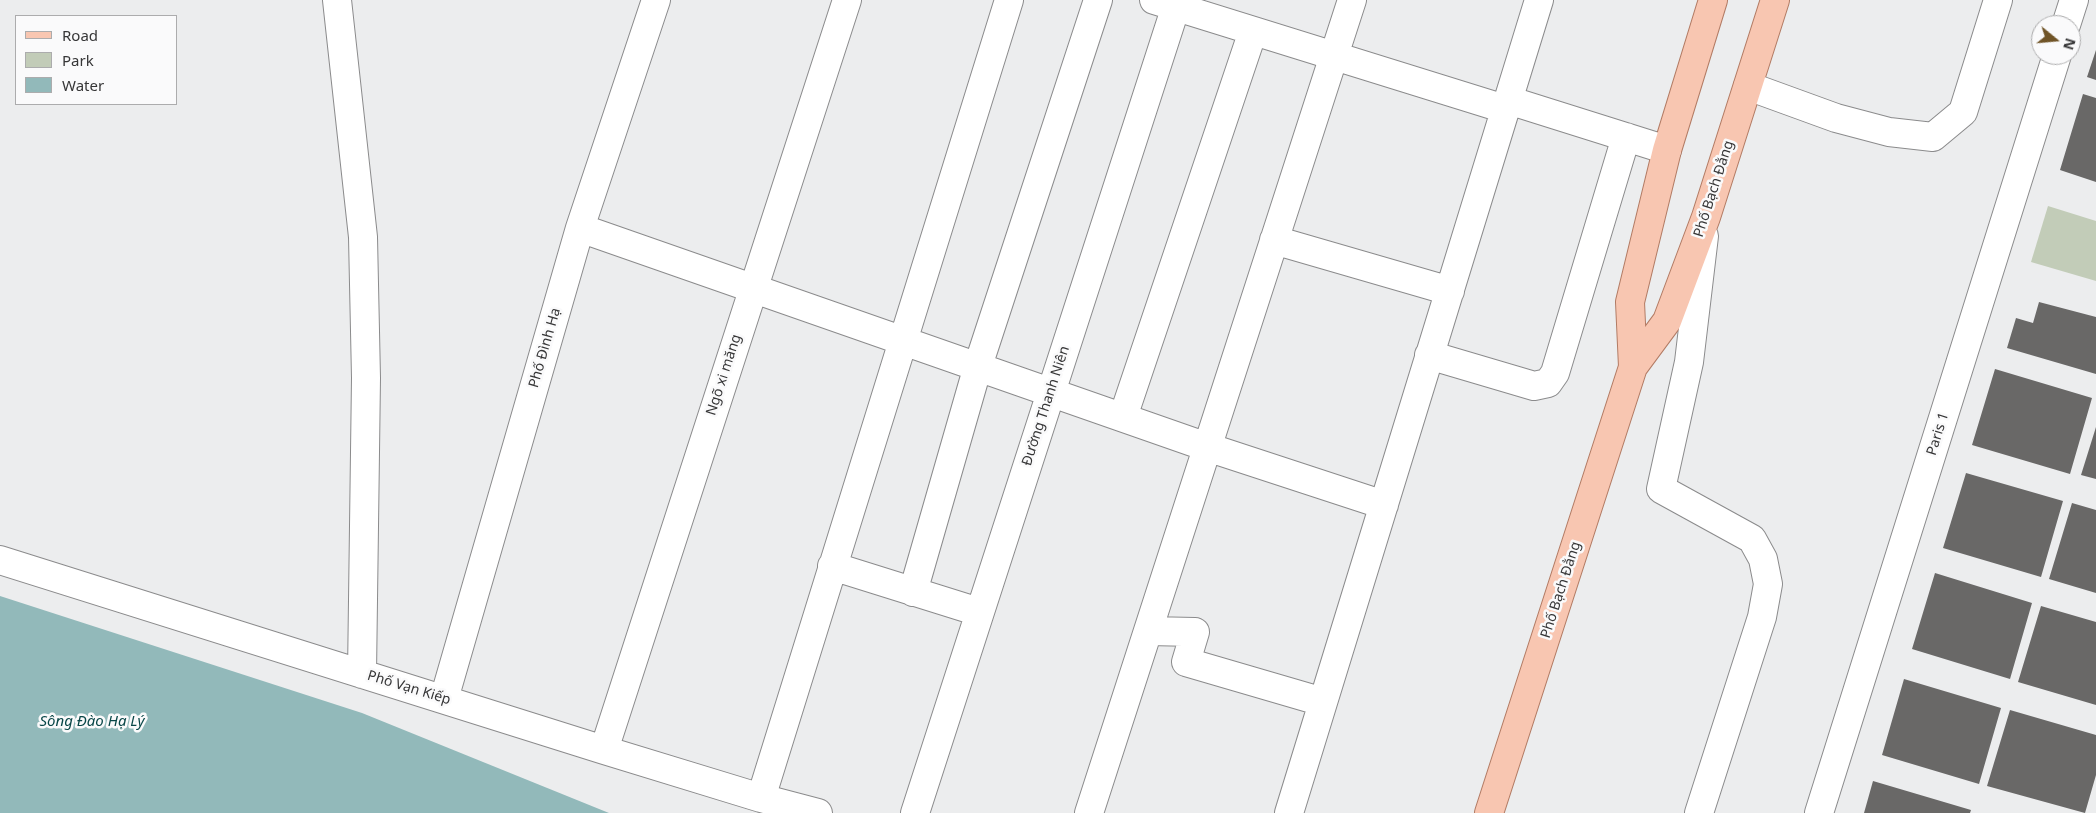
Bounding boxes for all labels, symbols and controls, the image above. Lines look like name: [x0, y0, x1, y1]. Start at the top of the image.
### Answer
legend: [15, 15, 178, 105]
north arrow: [2031, 15, 2081, 65]
text: Road: [62, 25, 98, 45]
text: N: [2059, 36, 2081, 52]
text: Park: [62, 50, 94, 70]
text: Water: [62, 75, 104, 95]
street label: Phố Bạch Đằng: [1690, 139, 1738, 239]
street label: Phố Đình Hạ: [526, 306, 564, 390]
street label: Ngõ xi măng: [703, 332, 745, 418]
street label: Đường Thanh Niên: [1019, 344, 1073, 468]
street label: Paris 1: [1924, 410, 1952, 458]
street label: Phố Bạch Đằng: [1537, 540, 1585, 640]
street label: Phố Vạn Kiếp: [365, 667, 453, 709]
water label: Sông Đào Hạ Lý: [40, 713, 144, 731]

